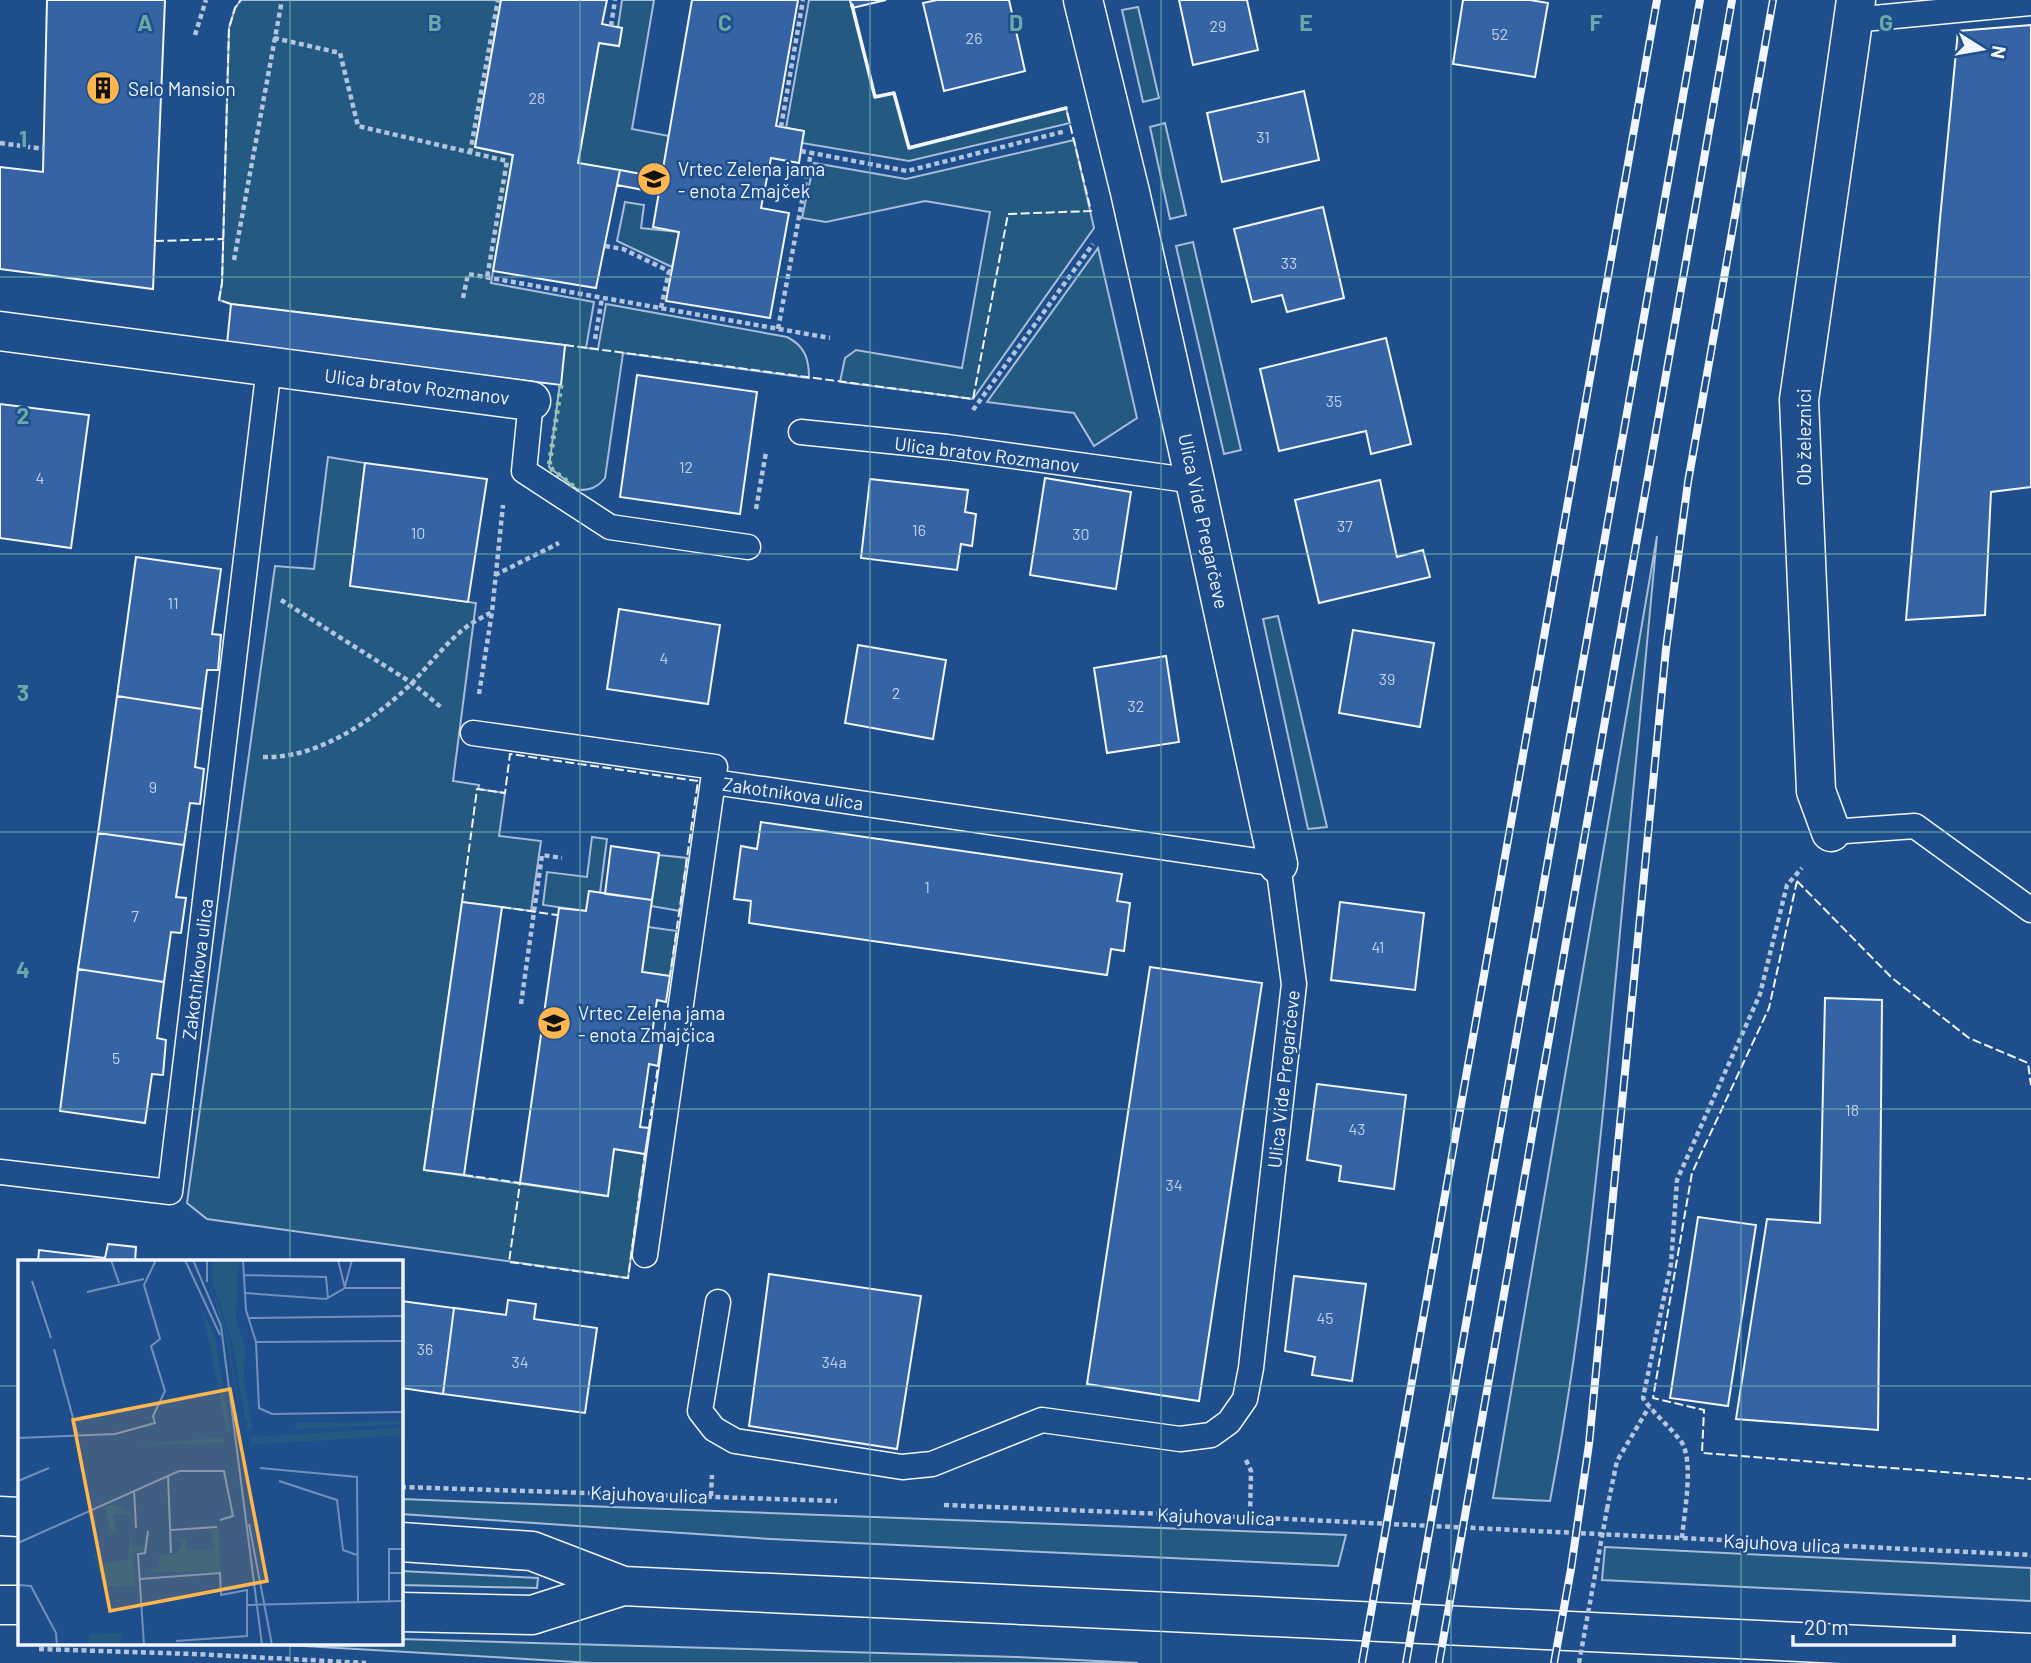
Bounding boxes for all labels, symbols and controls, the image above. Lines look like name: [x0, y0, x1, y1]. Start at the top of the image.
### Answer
text: A: [137, 8, 153, 36]
text: B: [428, 8, 442, 36]
text: C: [718, 8, 732, 36]
text: D: [1009, 8, 1023, 36]
text: E: [1299, 8, 1313, 36]
text: F: [1590, 8, 1603, 36]
text: G: [1879, 8, 1893, 36]
north arrow: [1947, 14, 2017, 84]
house number: 29: [1210, 16, 1226, 35]
house number: 52: [1492, 24, 1508, 43]
house number: 26: [966, 28, 982, 47]
text: N: [1987, 44, 2012, 61]
building icon: Selo Mansion: [84, 69, 122, 107]
place label: Selo Mansion: [128, 77, 236, 100]
house number: 28: [529, 88, 545, 107]
text: 1: [19, 124, 27, 152]
house number: 31: [1256, 127, 1270, 146]
place label: Vrtec Zelena jama - enota Zmajček: [678, 157, 825, 202]
school or university icon: Vrtec Zelena jama - enota Zmajček: [635, 160, 673, 198]
house number: 33: [1281, 253, 1297, 272]
street label: Ulica bratov Rozmanov: [323, 363, 511, 409]
street label: Ob železnici: [1792, 388, 1815, 486]
house number: 35: [1326, 391, 1342, 410]
text: 2: [17, 401, 29, 429]
street label: Ulica bratov Rozmanov: [893, 431, 1081, 477]
street label: Ulica Vide Pregarčeve: [1174, 431, 1234, 611]
house number: 12: [679, 457, 693, 476]
house number: 4: [36, 468, 44, 487]
house number: 37: [1337, 516, 1353, 535]
house number: 16: [912, 520, 926, 539]
house number: 10: [411, 523, 425, 542]
house number: 30: [1072, 524, 1090, 543]
house number: 11: [167, 593, 179, 612]
house number: 4: [660, 648, 668, 667]
house number: 39: [1379, 669, 1395, 688]
text: 3: [17, 678, 29, 706]
house number: 2: [892, 683, 900, 702]
house number: 32: [1128, 696, 1144, 715]
street label: Zakotnikova ulica: [721, 772, 865, 814]
house number: 9: [149, 777, 157, 796]
house number: 1: [924, 877, 930, 896]
street label: Zakotnikova ulica: [177, 897, 217, 1041]
house number: 7: [131, 906, 139, 925]
house number: 41: [1372, 937, 1384, 956]
text: 4: [16, 955, 30, 983]
street label: Ulica Vide Pregarčeve: [1262, 989, 1304, 1169]
place label: Vrtec Zelena jama - enota Zmajčica: [578, 1001, 725, 1046]
school or university icon: Vrtec Zelena jama - enota Zmajčica: [535, 1004, 573, 1042]
house number: 5: [112, 1048, 120, 1067]
house number: 18: [1845, 1100, 1859, 1119]
house number: 43: [1348, 1119, 1366, 1138]
house number: 34: [1165, 1175, 1183, 1194]
inset map: [18, 1260, 402, 1646]
house number: 45: [1316, 1308, 1334, 1327]
house number: 36: [417, 1339, 433, 1358]
house number: 34: [511, 1352, 529, 1371]
house number: 34a: [821, 1352, 847, 1371]
street label: Kajuhova ulica: [590, 1480, 708, 1508]
street label: Kajuhova ulica: [1157, 1502, 1275, 1530]
street label: Kajuhova ulica: [1723, 1528, 1841, 1558]
scale bar: [1793, 1604, 1954, 1648]
text: 20 m: [1804, 1614, 1849, 1639]

